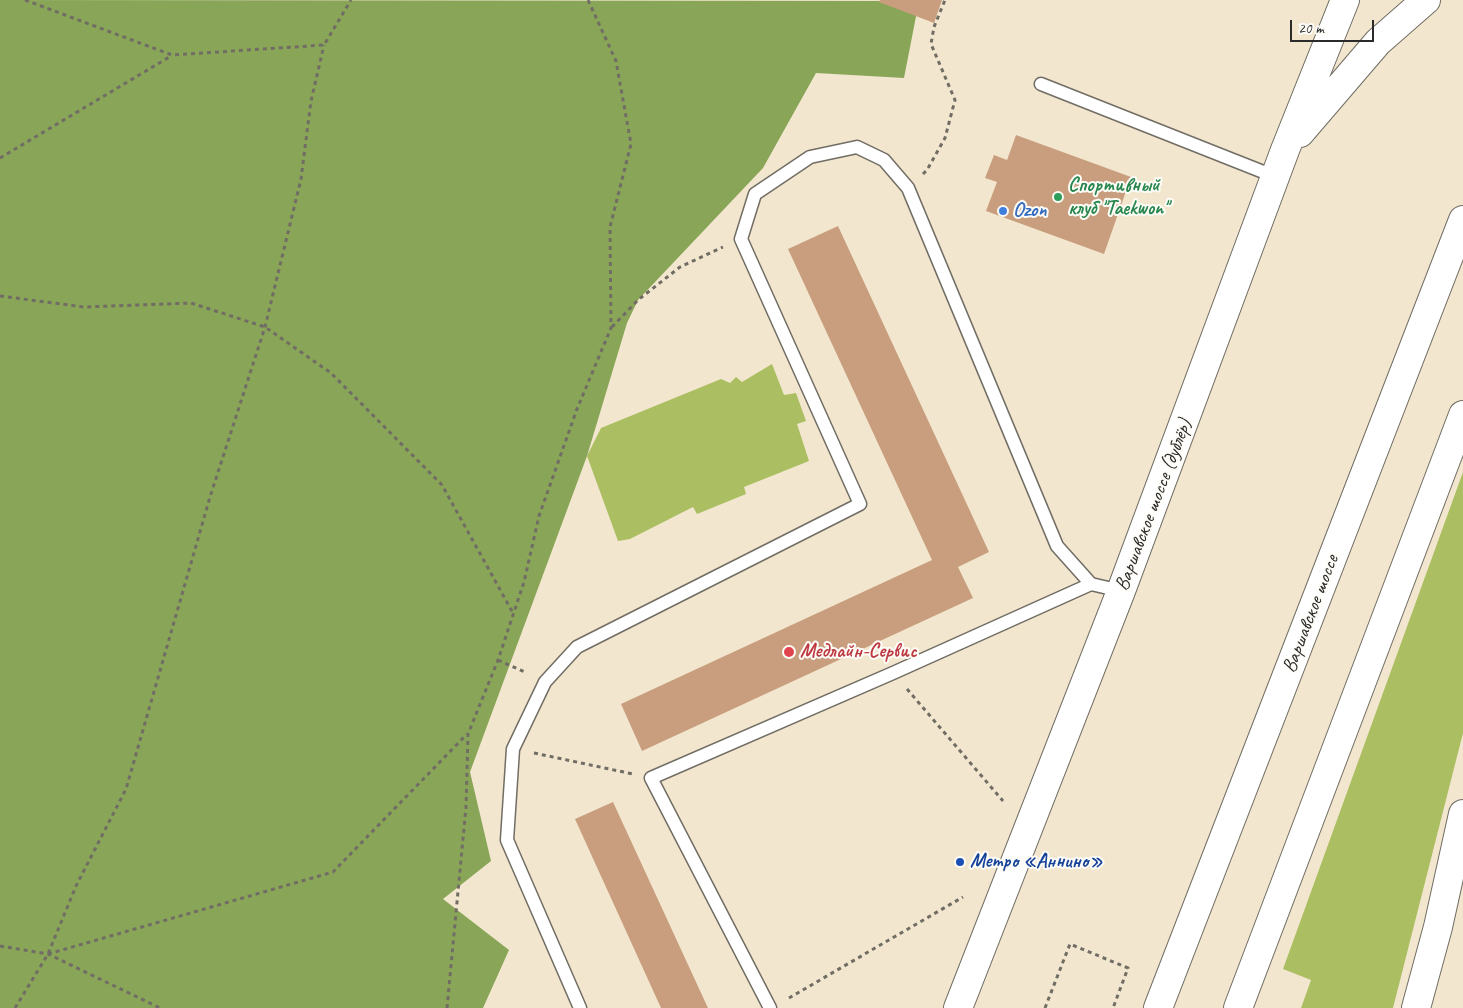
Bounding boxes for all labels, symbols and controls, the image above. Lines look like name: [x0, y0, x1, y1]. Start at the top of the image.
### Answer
scale bar: [1293, 10, 1377, 42]
text: 20 m: [1298, 19, 1324, 38]
place label: Спортивный клуб "Taekwon": [1068, 174, 1168, 221]
marker: Спортивный клуб "Taekwon": [1052, 191, 1064, 203]
place label: Ozon: [1013, 199, 1046, 223]
marker: Ozon: [997, 205, 1009, 217]
street label: Варшавское шоссе (дублёр): [1110, 416, 1198, 594]
street label: Варшавское шоссе: [1278, 552, 1344, 676]
place label: Медлайн-Сервис: [800, 640, 917, 664]
marker: Медлайн-Сервис: [782, 645, 796, 659]
place label: Метро «Аннино»: [970, 850, 1103, 874]
marker: Метро «Аннино»: [954, 856, 966, 868]

